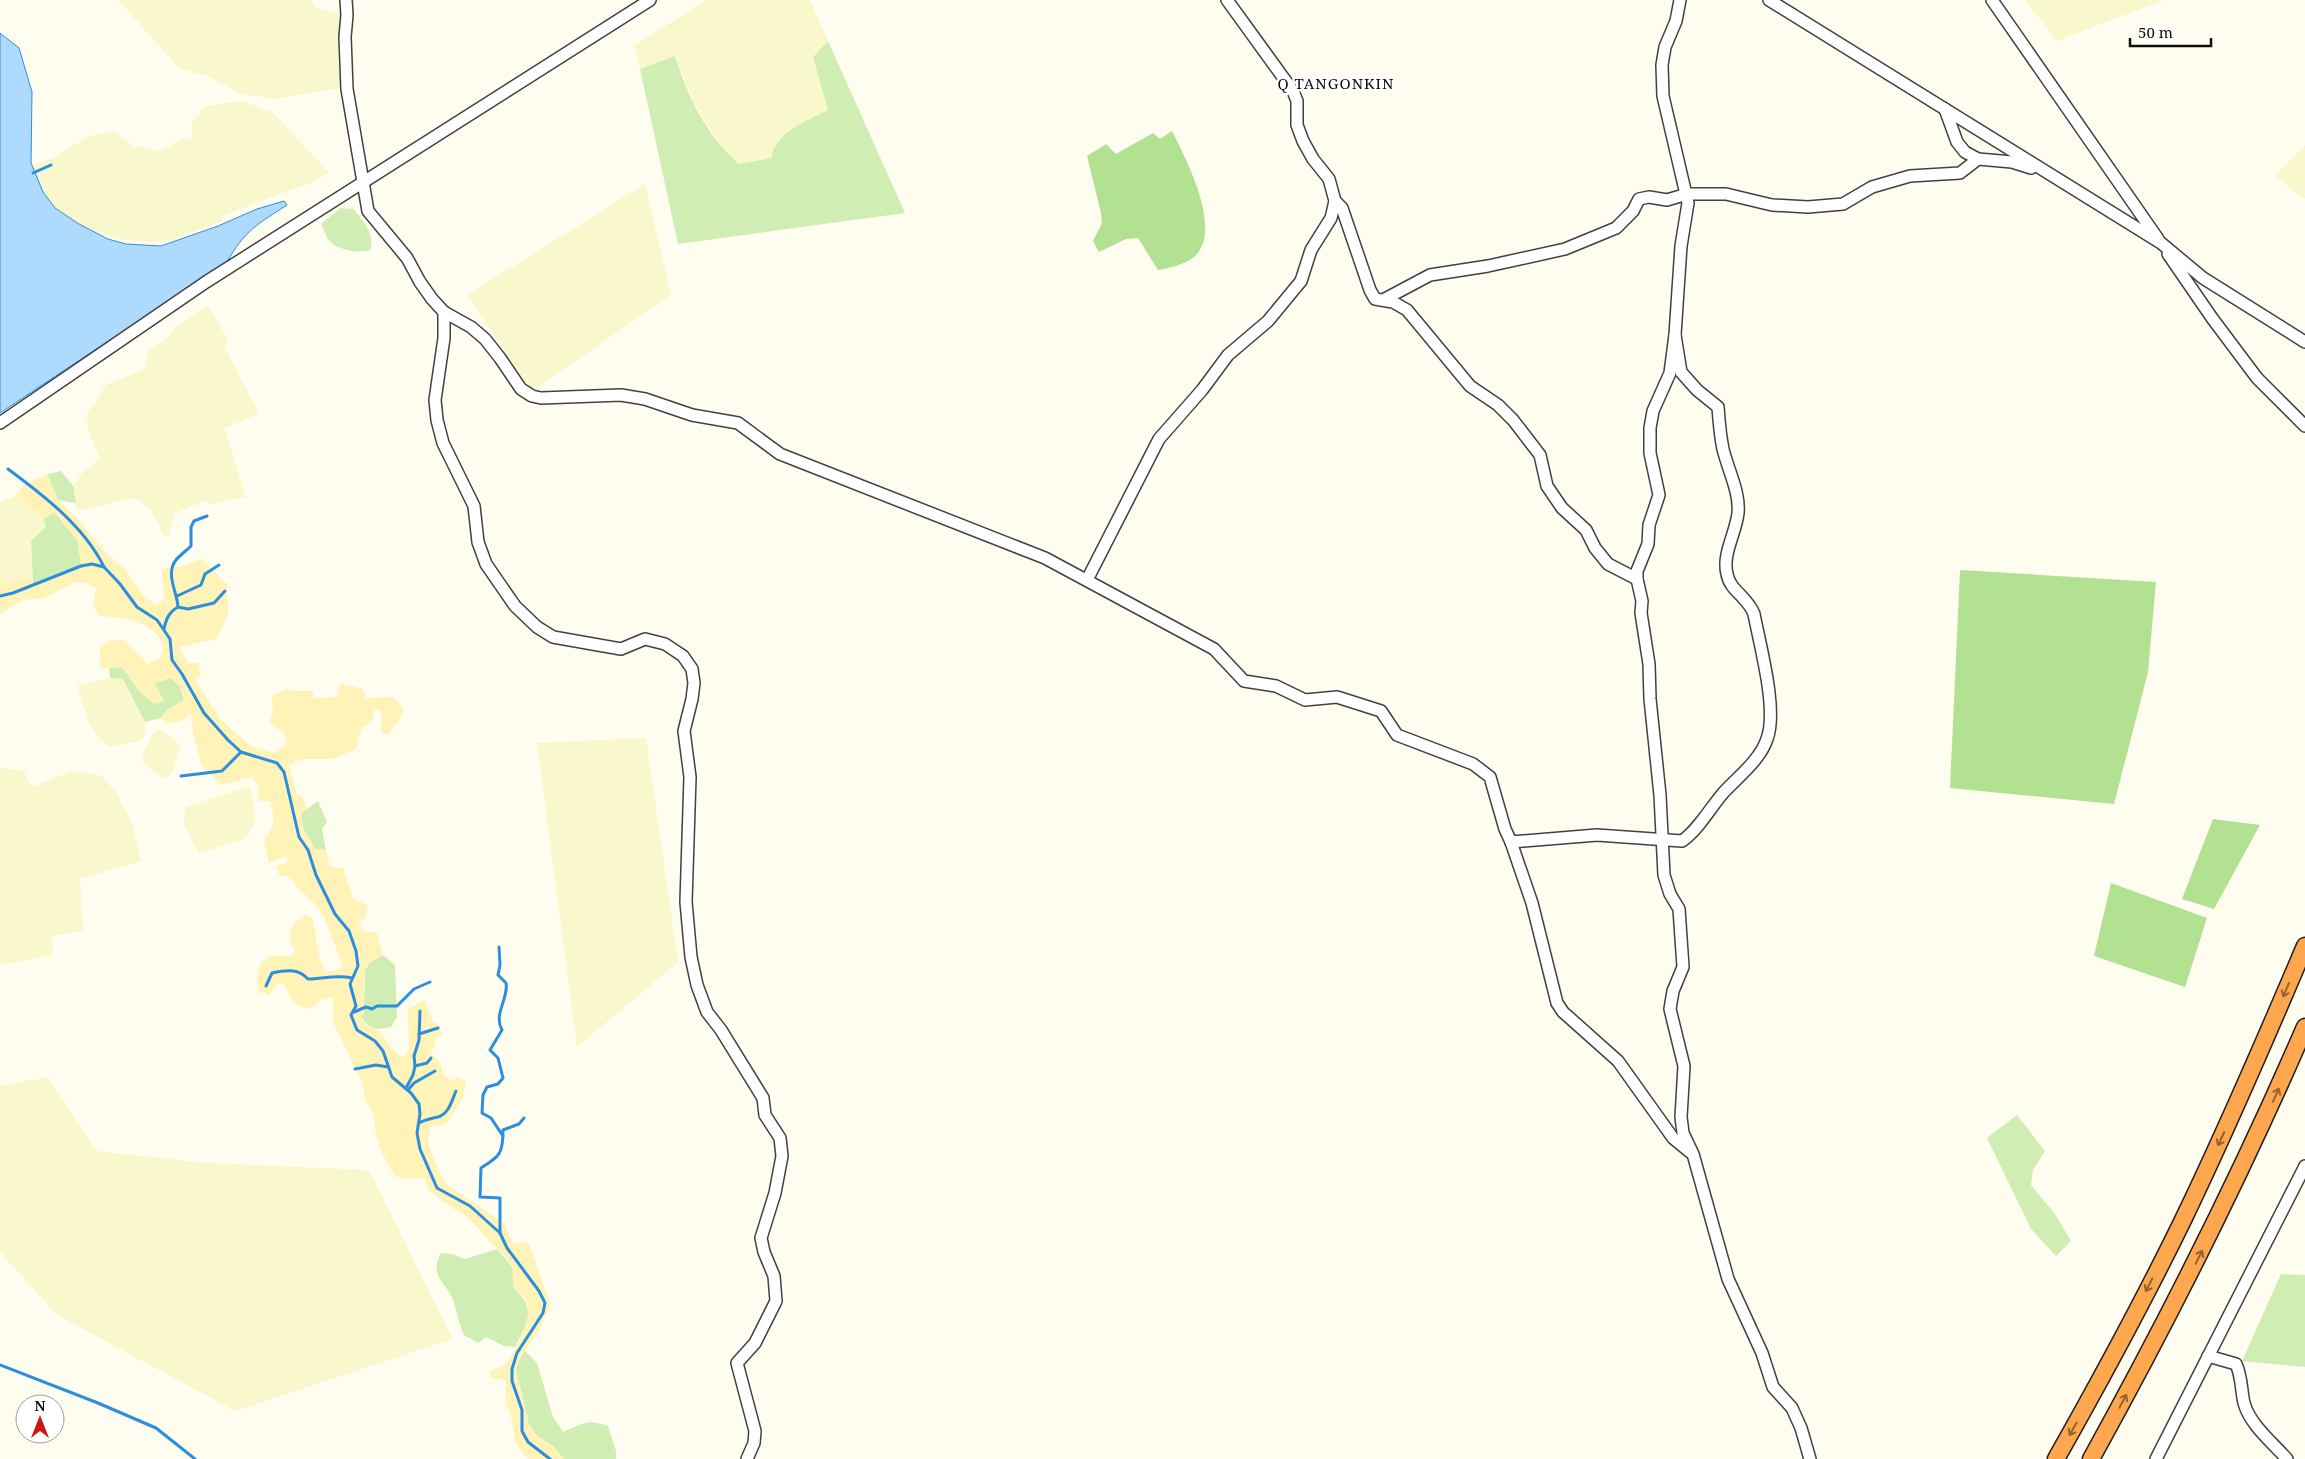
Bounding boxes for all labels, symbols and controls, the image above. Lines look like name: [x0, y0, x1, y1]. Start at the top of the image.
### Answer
scale bar: [2130, 15, 2211, 47]
text: 50 m: [2138, 22, 2173, 42]
district label: Q TANGONKIN: [1277, 73, 1395, 93]
one-way arrow: [2281, 982, 2290, 998]
one-way arrow: [2271, 1088, 2281, 1103]
one-way arrow: [2215, 1131, 2225, 1146]
one-way arrow: [2194, 1250, 2204, 1265]
one-way arrow: [2144, 1278, 2154, 1293]
north arrow: [15, 1394, 65, 1444]
one-way arrow: [2119, 1394, 2128, 1409]
text: N: [34, 1396, 46, 1415]
one-way arrow: [2068, 1421, 2078, 1436]

